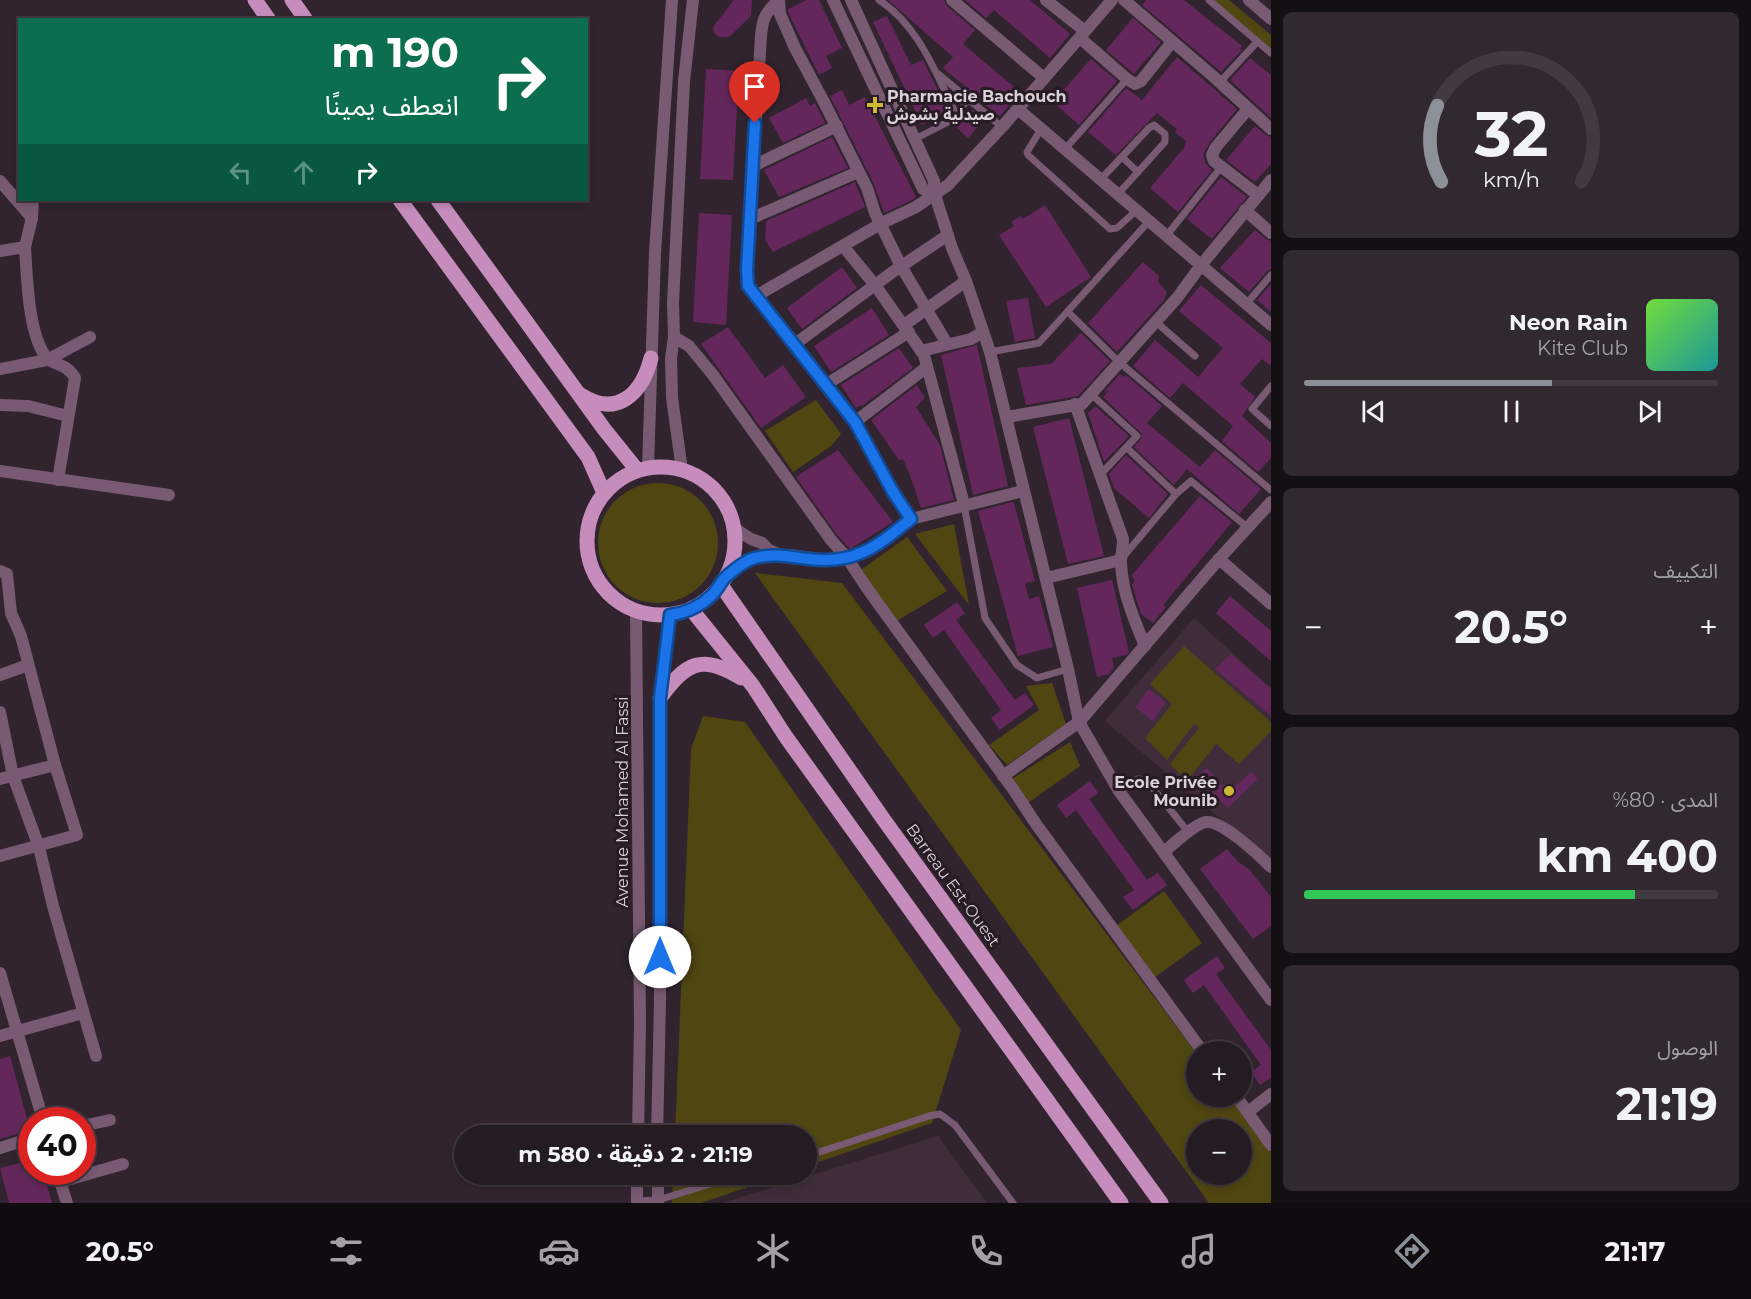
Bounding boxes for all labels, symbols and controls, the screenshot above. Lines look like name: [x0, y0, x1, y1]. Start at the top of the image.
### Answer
text: 190 m: [331, 26, 459, 78]
icon: right: [480, 42, 558, 120]
pin: [729, 61, 780, 123]
icon: arrive: [738, 70, 771, 103]
place label: Pharmacie Bachouch صيدلية بشوش: [887, 87, 1067, 124]
text: انعطف يمينًا: [324, 89, 459, 122]
text: 32: [1473, 96, 1548, 172]
marker: Pharmacie Bachouch صيدلية بشوش: [868, 98, 882, 112]
icon: left: [224, 156, 257, 189]
icon: ahead: [287, 156, 320, 189]
icon: right: [350, 156, 383, 189]
text: km/h: [1482, 166, 1540, 192]
text: Neon Rain: [1509, 309, 1628, 336]
text: Kite Club: [1537, 336, 1628, 360]
icon: previous: [1357, 395, 1390, 428]
icon: pause: [1495, 395, 1528, 428]
icon: next: [1633, 395, 1666, 428]
text: التكييف: [1654, 559, 1718, 583]
text: 20.5°: [1454, 599, 1568, 654]
text: −: [1304, 607, 1323, 647]
text: +: [1699, 607, 1718, 647]
street label: Avenue Mohamed Al Fassi: [613, 697, 632, 907]
place label: Ecole Privée Mounib: [1114, 773, 1217, 810]
marker: Ecole Privée Mounib: [1222, 784, 1236, 798]
text: المدى · 80%: [1613, 788, 1718, 812]
street label: Barreau Est-Ouest: [902, 820, 1004, 950]
text: 400 km: [1537, 828, 1718, 883]
position arrow: [628, 925, 692, 989]
text: الوصول: [1657, 1036, 1718, 1060]
map controls: [1186, 1041, 1252, 1185]
button: +: [1186, 1041, 1252, 1107]
text: 21:19: [1616, 1076, 1718, 1131]
speed limit sign: 40: [18, 1107, 96, 1185]
button: −: [1186, 1119, 1252, 1185]
text: 21:19 · 2 دقيقة · 580 m: [518, 1141, 753, 1168]
icon: filters: [325, 1230, 367, 1272]
icon: car: [538, 1230, 580, 1272]
icon: climate: [752, 1230, 794, 1272]
icon: phone: [965, 1230, 1007, 1272]
icon: music: [1178, 1230, 1220, 1272]
icon: directions: [1391, 1230, 1433, 1272]
text: 20.5°: [86, 1235, 154, 1268]
text: 21:17: [1604, 1235, 1665, 1268]

